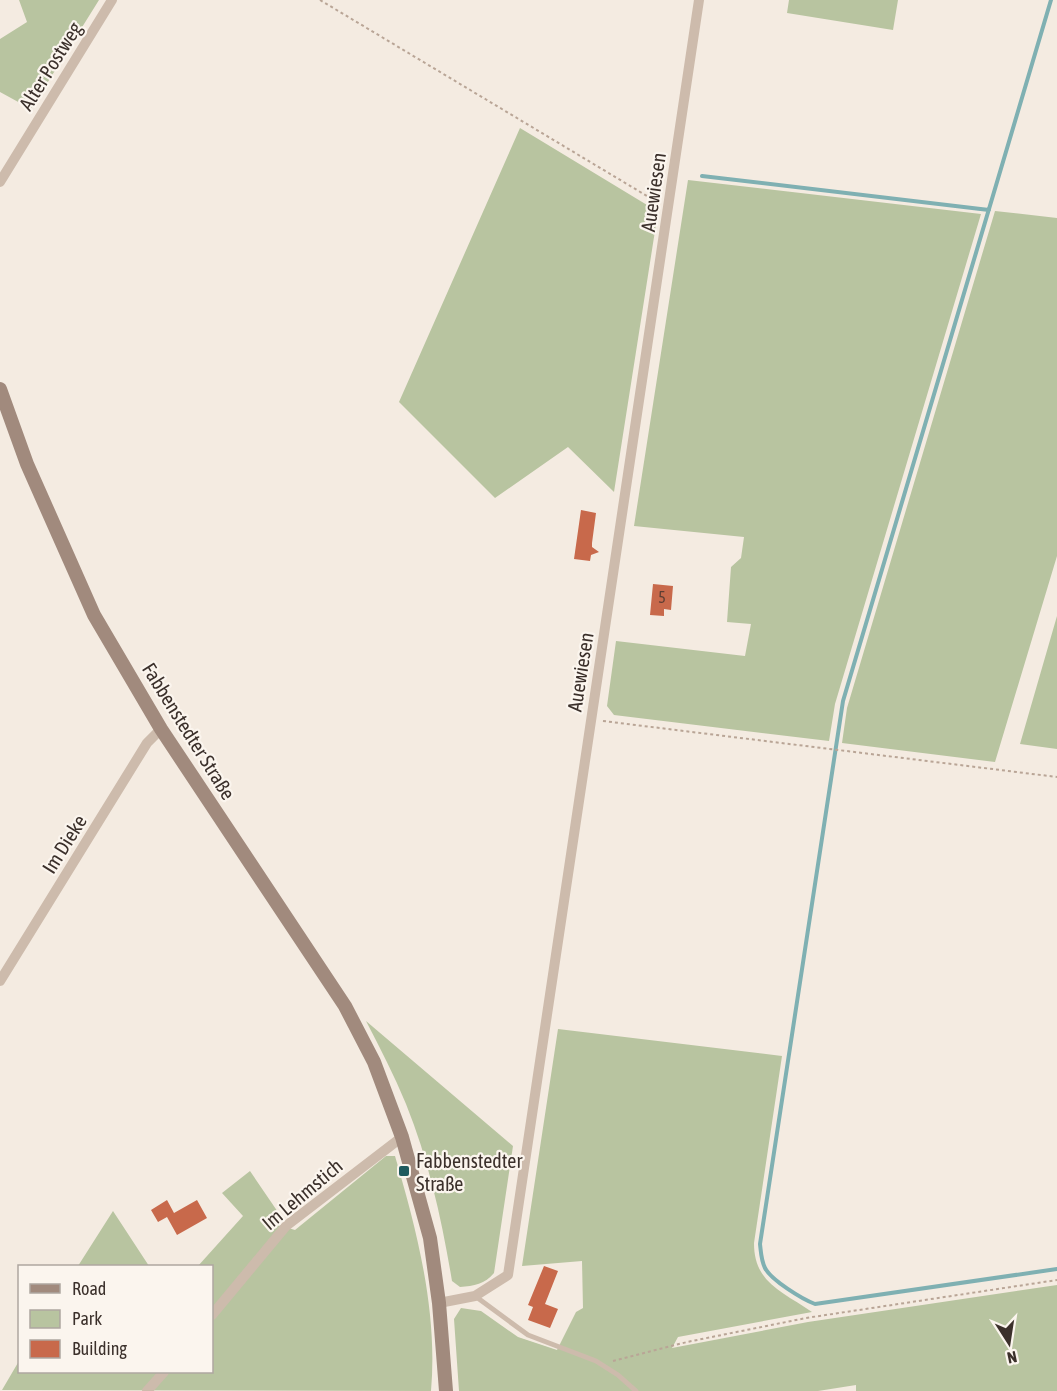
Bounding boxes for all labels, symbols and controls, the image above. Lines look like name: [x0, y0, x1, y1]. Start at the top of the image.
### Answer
street label: Alter Postweg: [14, 17, 86, 114]
street label: Auewiesen: [636, 151, 670, 233]
house number: 5: [658, 588, 666, 606]
street label: Auewiesen: [562, 631, 598, 713]
street label: Fabbenstedter Straße: [138, 659, 240, 803]
street label: Im Dieke: [37, 811, 91, 877]
place label: Fabbenstedter Straße: [416, 1149, 523, 1195]
street label: Im Lehmstich: [257, 1154, 347, 1234]
marker: Fabbenstedter Straße: [397, 1164, 411, 1178]
legend: [18, 1265, 213, 1373]
text: Road: [72, 1278, 106, 1299]
text: Park: [72, 1308, 102, 1329]
north arrow: [979, 1313, 1039, 1373]
text: Building: [72, 1338, 127, 1359]
text: N: [1006, 1348, 1019, 1367]

